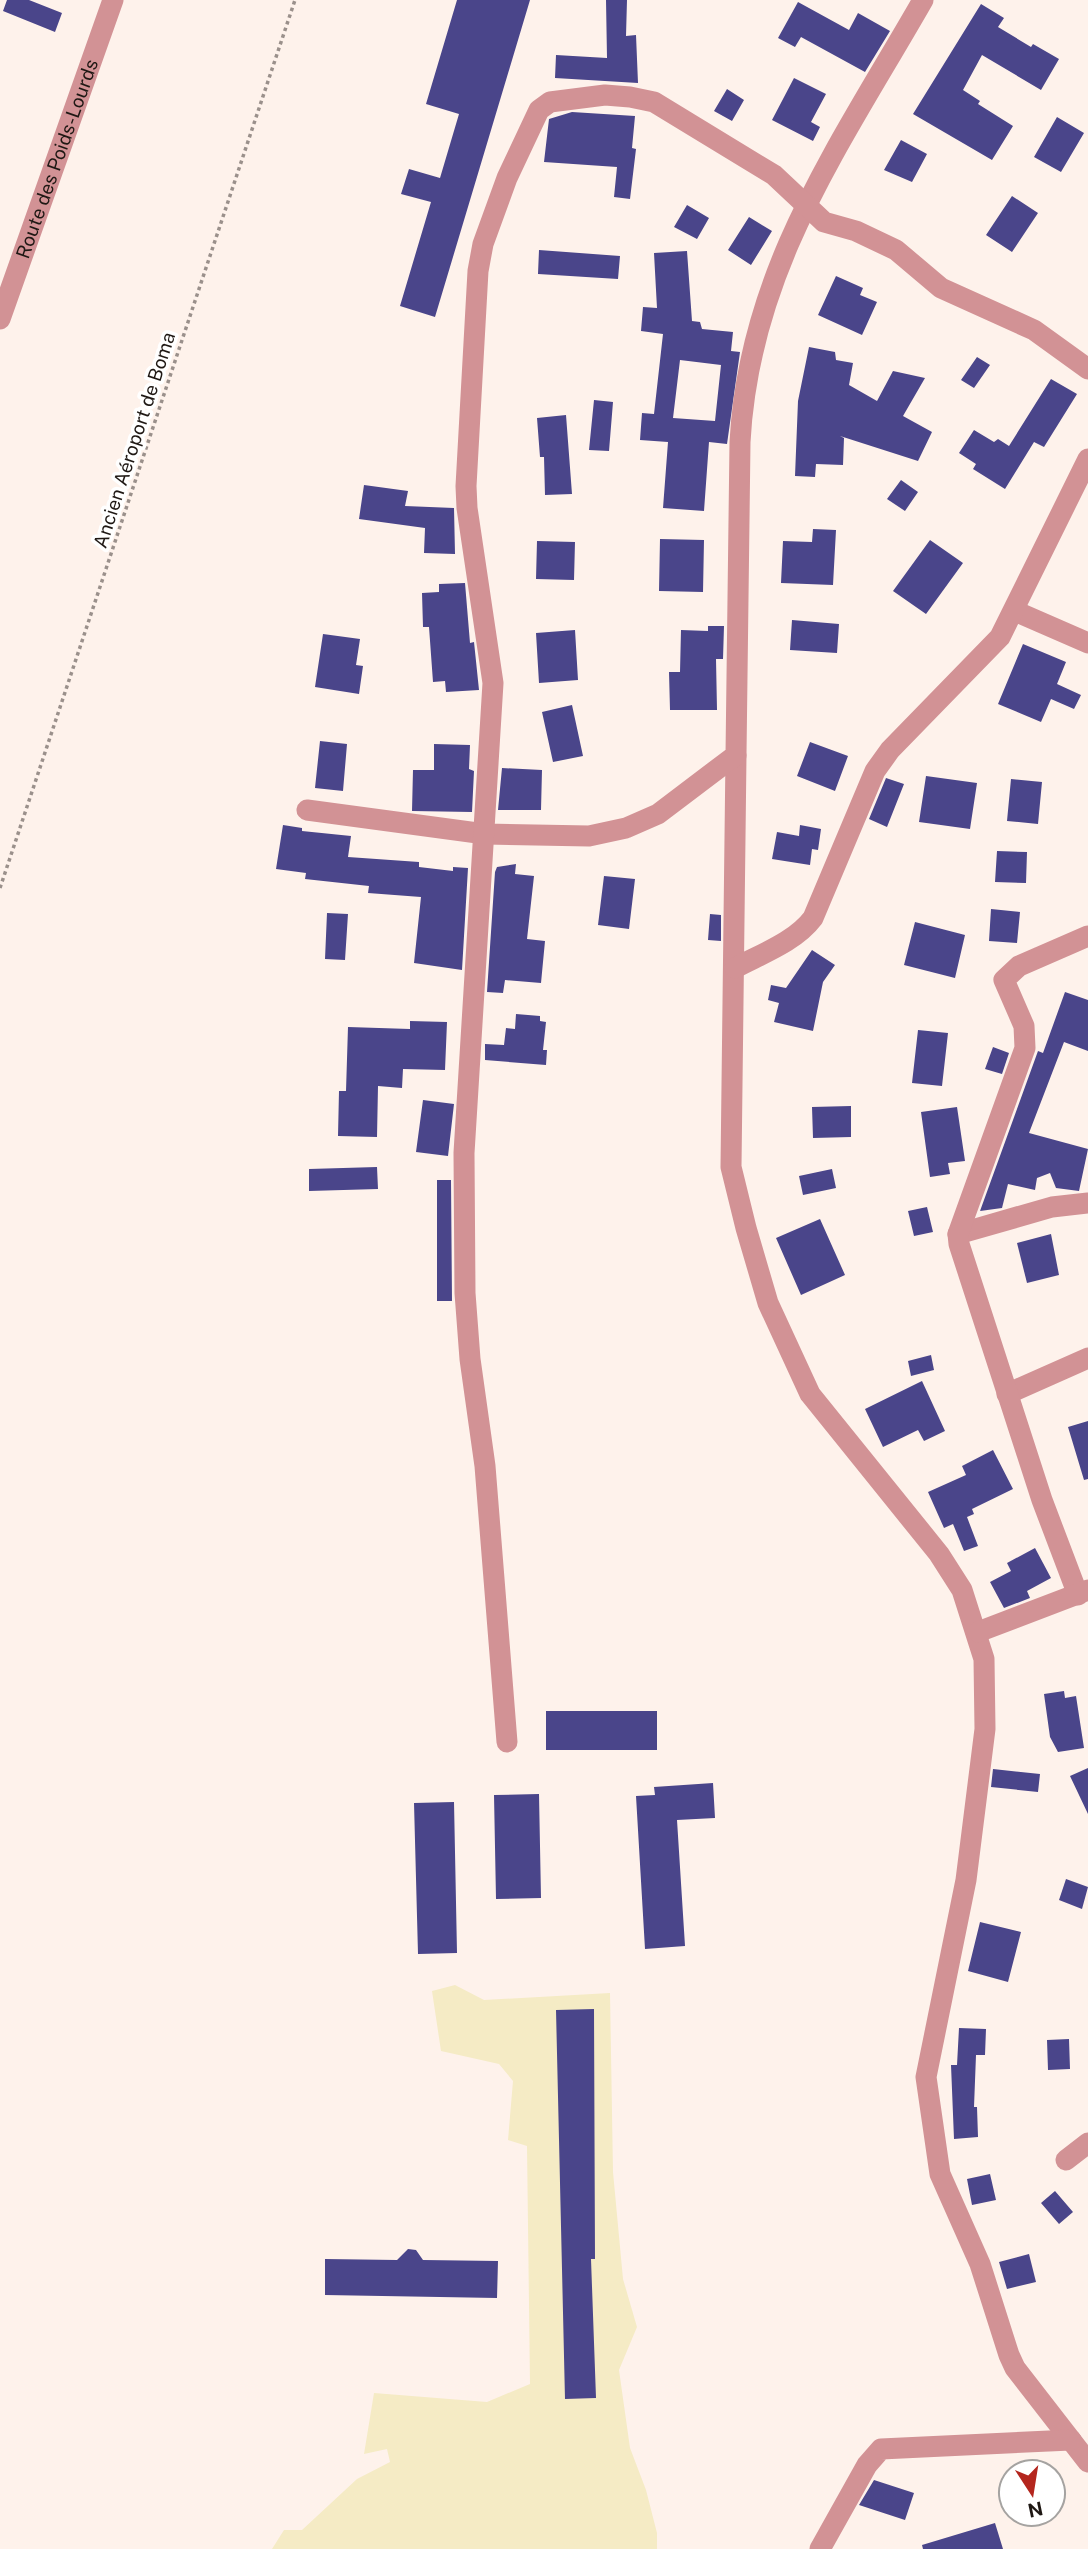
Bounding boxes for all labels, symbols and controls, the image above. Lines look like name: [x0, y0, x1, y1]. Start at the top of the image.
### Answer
street label: Route des Poids-Lourds: [11, 56, 102, 261]
street label: Ancien Aéroport de Boma: [89, 329, 179, 551]
north arrow: [997, 2458, 1067, 2528]
text: N: [1026, 2497, 1045, 2522]

